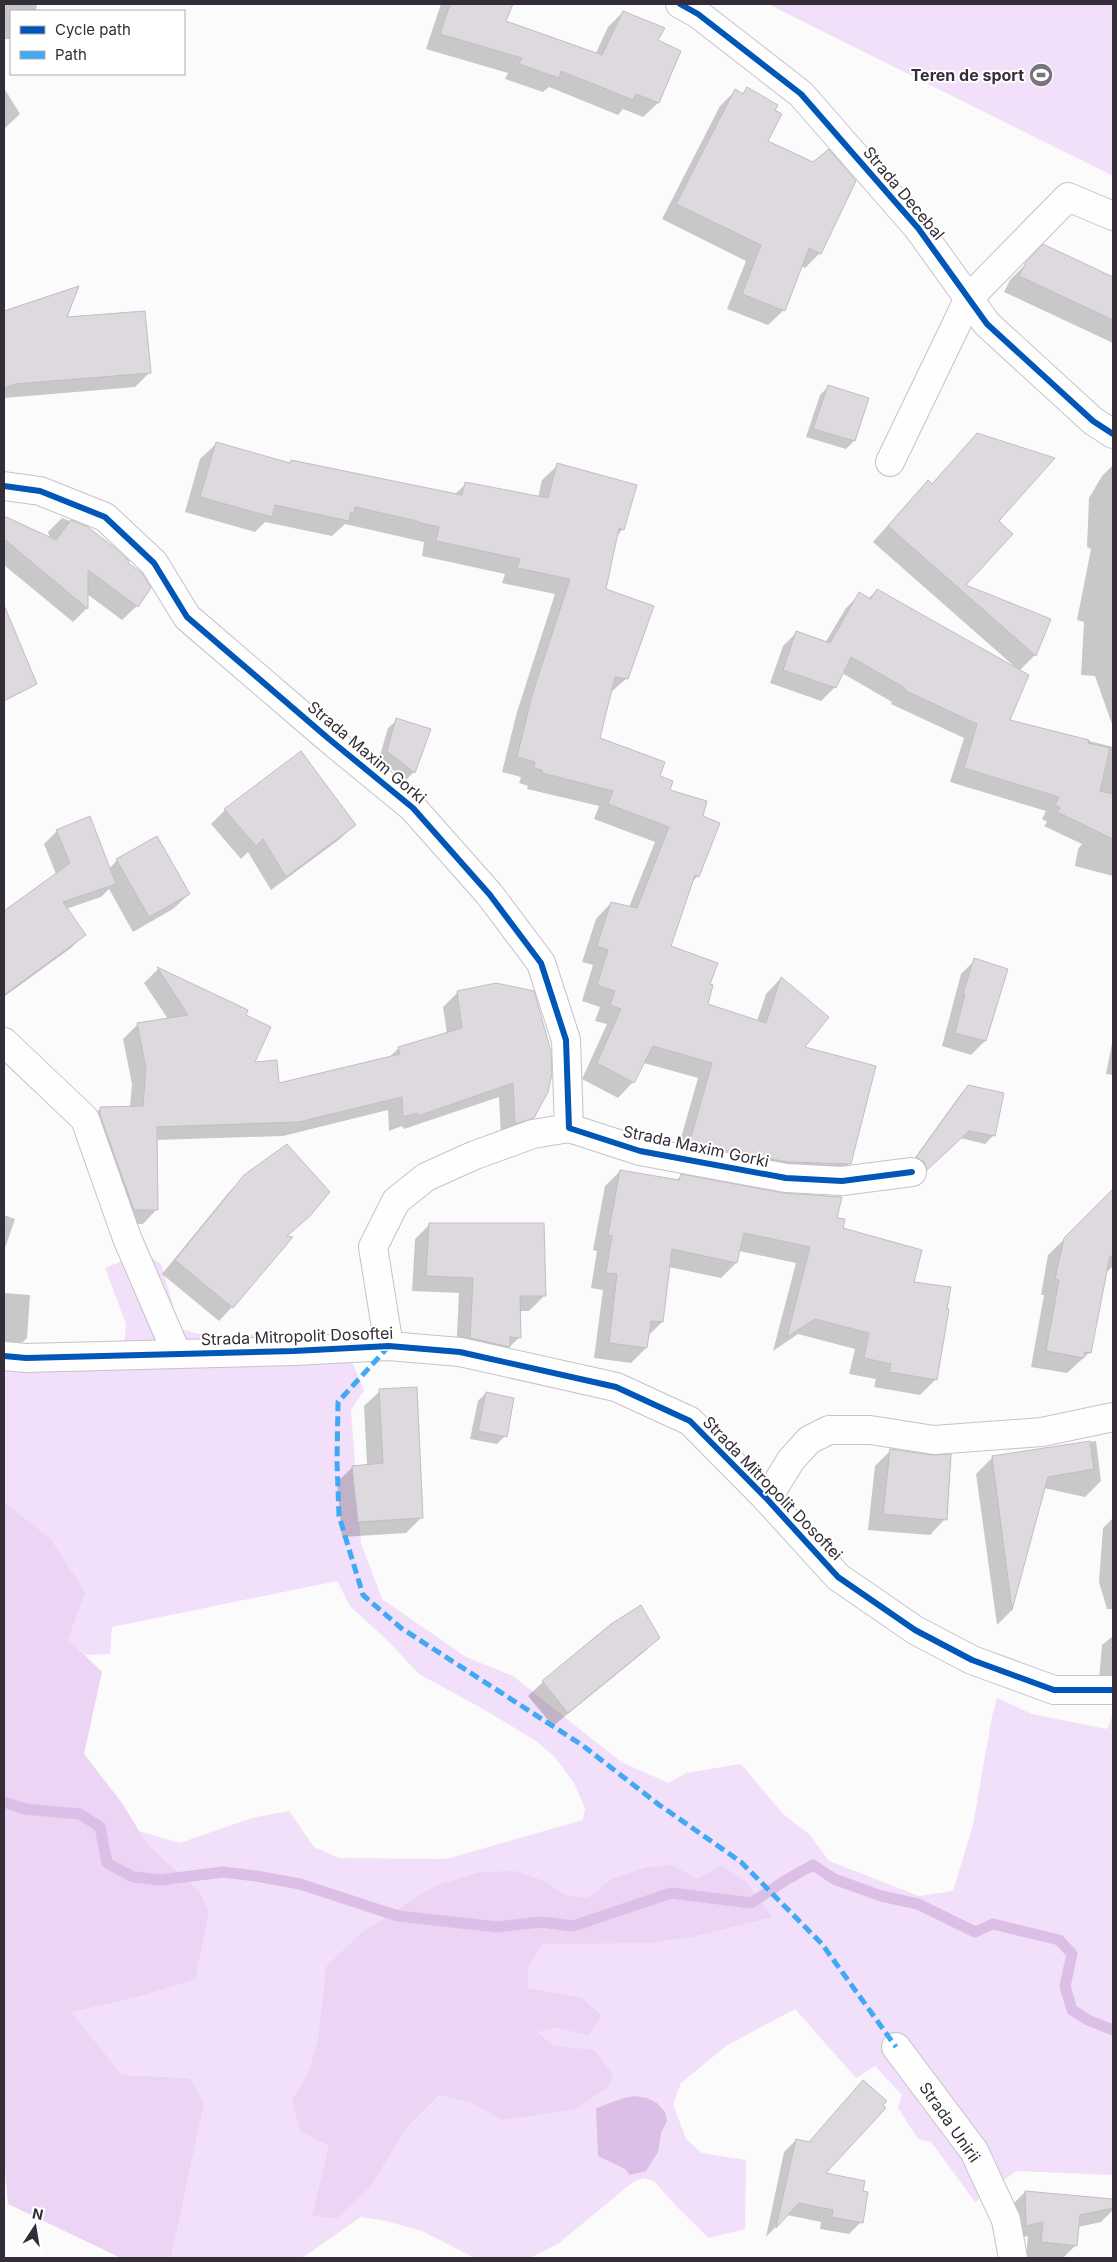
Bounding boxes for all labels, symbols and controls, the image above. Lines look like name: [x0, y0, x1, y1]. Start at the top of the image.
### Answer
legend: [10, 10, 185, 75]
text: Cycle path: [55, 20, 131, 39]
text: Path: [55, 45, 87, 64]
sports icon: Teren de sport: [1028, 62, 1054, 88]
place label: Teren de sport: [911, 65, 1024, 85]
street label: Strada Decebal: [859, 142, 949, 244]
street label: Strada Maxim Gorki: [304, 697, 430, 807]
street label: Strada Maxim Gorki: [621, 1121, 771, 1171]
street label: Strada Mitropolit Dosoftei: [200, 1323, 394, 1349]
street label: Strada Mitropolit Dosoftei: [699, 1412, 847, 1564]
street label: Strada Unirii: [915, 2078, 985, 2166]
north arrow: [10, 2202, 60, 2252]
text: N: [31, 2204, 45, 2223]

